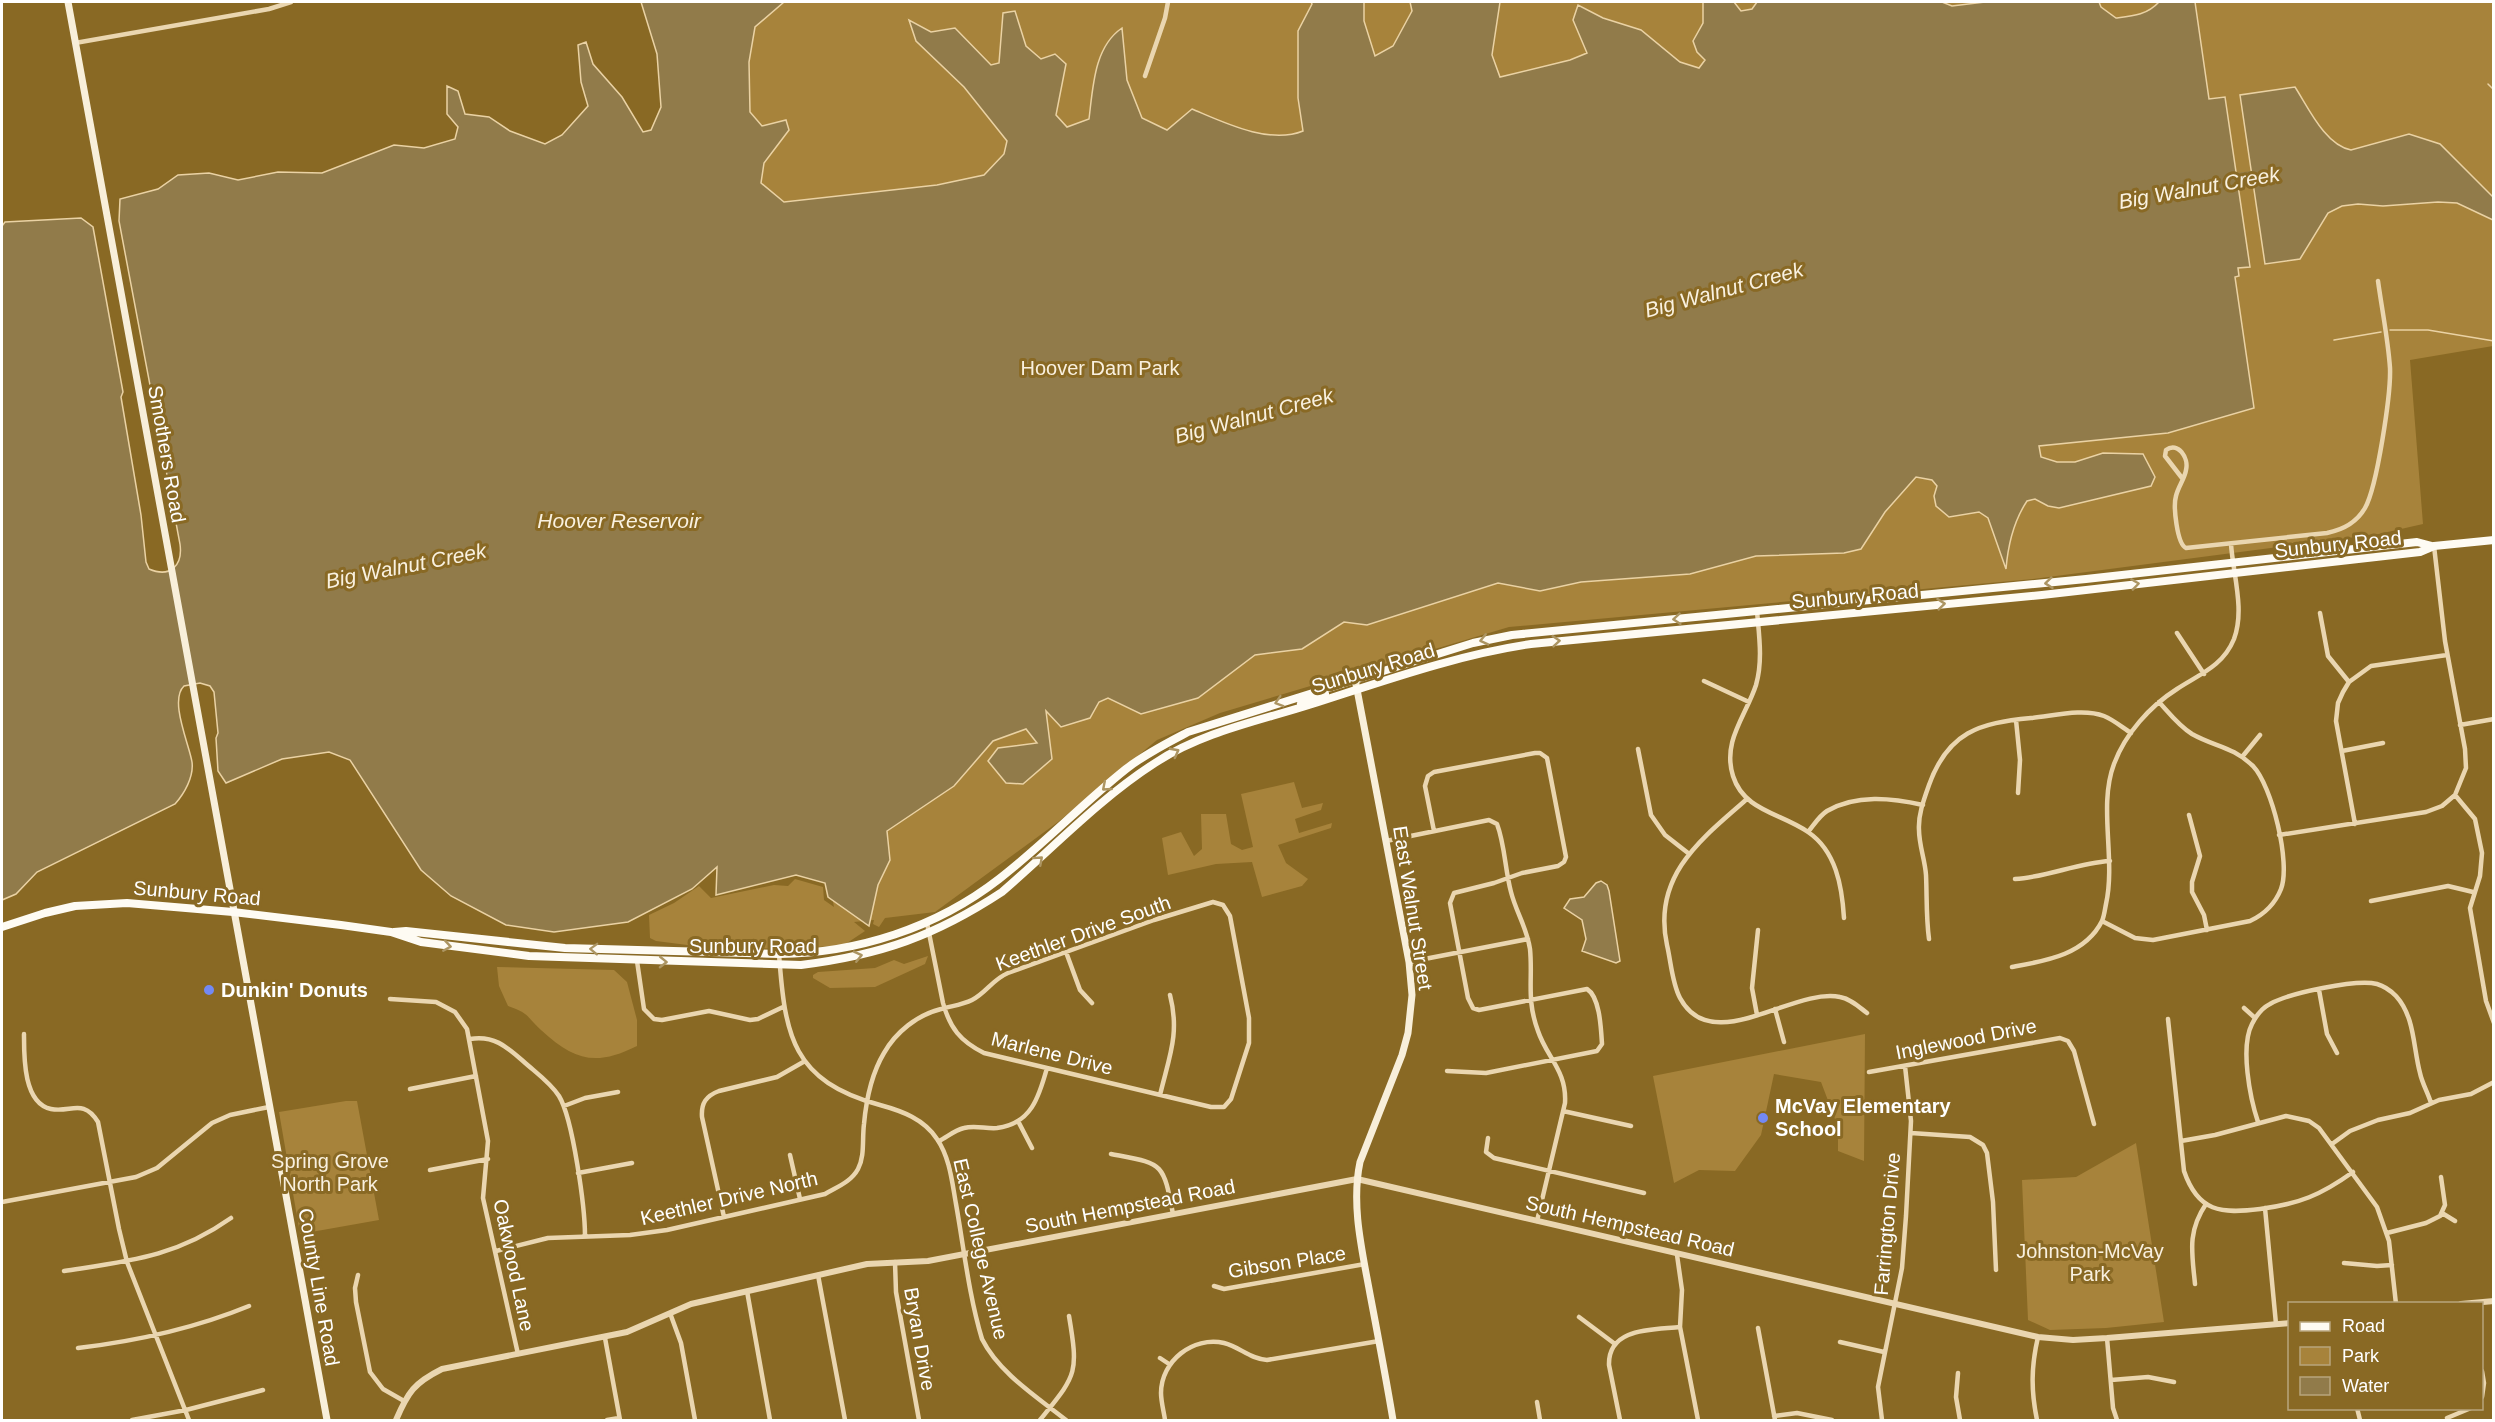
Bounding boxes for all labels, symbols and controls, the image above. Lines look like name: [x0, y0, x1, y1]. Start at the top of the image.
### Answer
water label: Big Walnut Creek: [2117, 162, 2283, 213]
water label: Big Walnut Creek: [1642, 257, 1807, 322]
park label: Hoover Dam Park: [1021, 357, 1180, 379]
water label: Big Walnut Creek: [1172, 383, 1337, 448]
street label: Smothers Road: [144, 384, 190, 524]
water label: Hoover Reservoir: [537, 509, 702, 532]
street label: Sunbury Road: [2273, 526, 2403, 562]
water label: Big Walnut Creek: [324, 538, 490, 592]
one-way arrow: [2045, 576, 2054, 589]
street label: Sunbury Road: [1790, 579, 1920, 613]
one-way arrow: [2131, 579, 2140, 591]
one-way arrow: [1937, 598, 1946, 611]
one-way arrow: [1673, 612, 1682, 625]
one-way arrow: [1479, 633, 1489, 646]
one-way arrow: [1552, 635, 1561, 648]
street label: Sunbury Road: [1309, 639, 1437, 697]
one-way arrow: [1274, 695, 1285, 708]
one-way arrow: [1169, 748, 1179, 759]
one-way arrow: [1102, 780, 1113, 791]
street label: East Walnut Street: [1389, 824, 1437, 992]
one-way arrow: [1032, 856, 1043, 867]
street label: Sunbury Road: [132, 876, 262, 910]
street label: Keethler Drive South: [993, 891, 1173, 975]
street label: Sunbury Road: [689, 935, 817, 957]
one-way arrow: [443, 939, 452, 951]
one-way arrow: [590, 942, 599, 955]
one-way arrow: [853, 951, 863, 964]
one-way arrow: [658, 956, 667, 968]
place label: Dunkin' Donuts: [221, 979, 368, 1001]
marker: Dunkin' Donuts: [202, 983, 216, 997]
street label: Inglewood Drive: [1894, 1015, 2038, 1063]
street label: Marlene Drive: [989, 1027, 1115, 1079]
place label: McVay Elementary School: [1775, 1095, 1952, 1140]
marker: McVay Elementary School: [1756, 1111, 1770, 1125]
park label: Spring Grove North Park: [271, 1150, 389, 1195]
street label: Farrington Drive: [1870, 1152, 1904, 1296]
street label: East College Avenue: [949, 1156, 1013, 1342]
street label: Keethler Drive North: [638, 1167, 820, 1229]
street label: South Hempstead Road: [1023, 1175, 1237, 1237]
street label: South Hempstead Road: [1524, 1191, 1736, 1261]
street label: Oakwood Lane: [489, 1197, 539, 1333]
street label: County Line Road: [294, 1206, 344, 1368]
park label: Johnston-McVay Park: [2016, 1240, 2164, 1285]
street label: Gibson Place: [1227, 1242, 1347, 1282]
street label: Bryan Drive: [900, 1286, 940, 1392]
legend: [2288, 1302, 2483, 1410]
text: Road: [2342, 1316, 2385, 1336]
text: Park: [2342, 1346, 2380, 1366]
text: Water: [2342, 1376, 2389, 1396]

